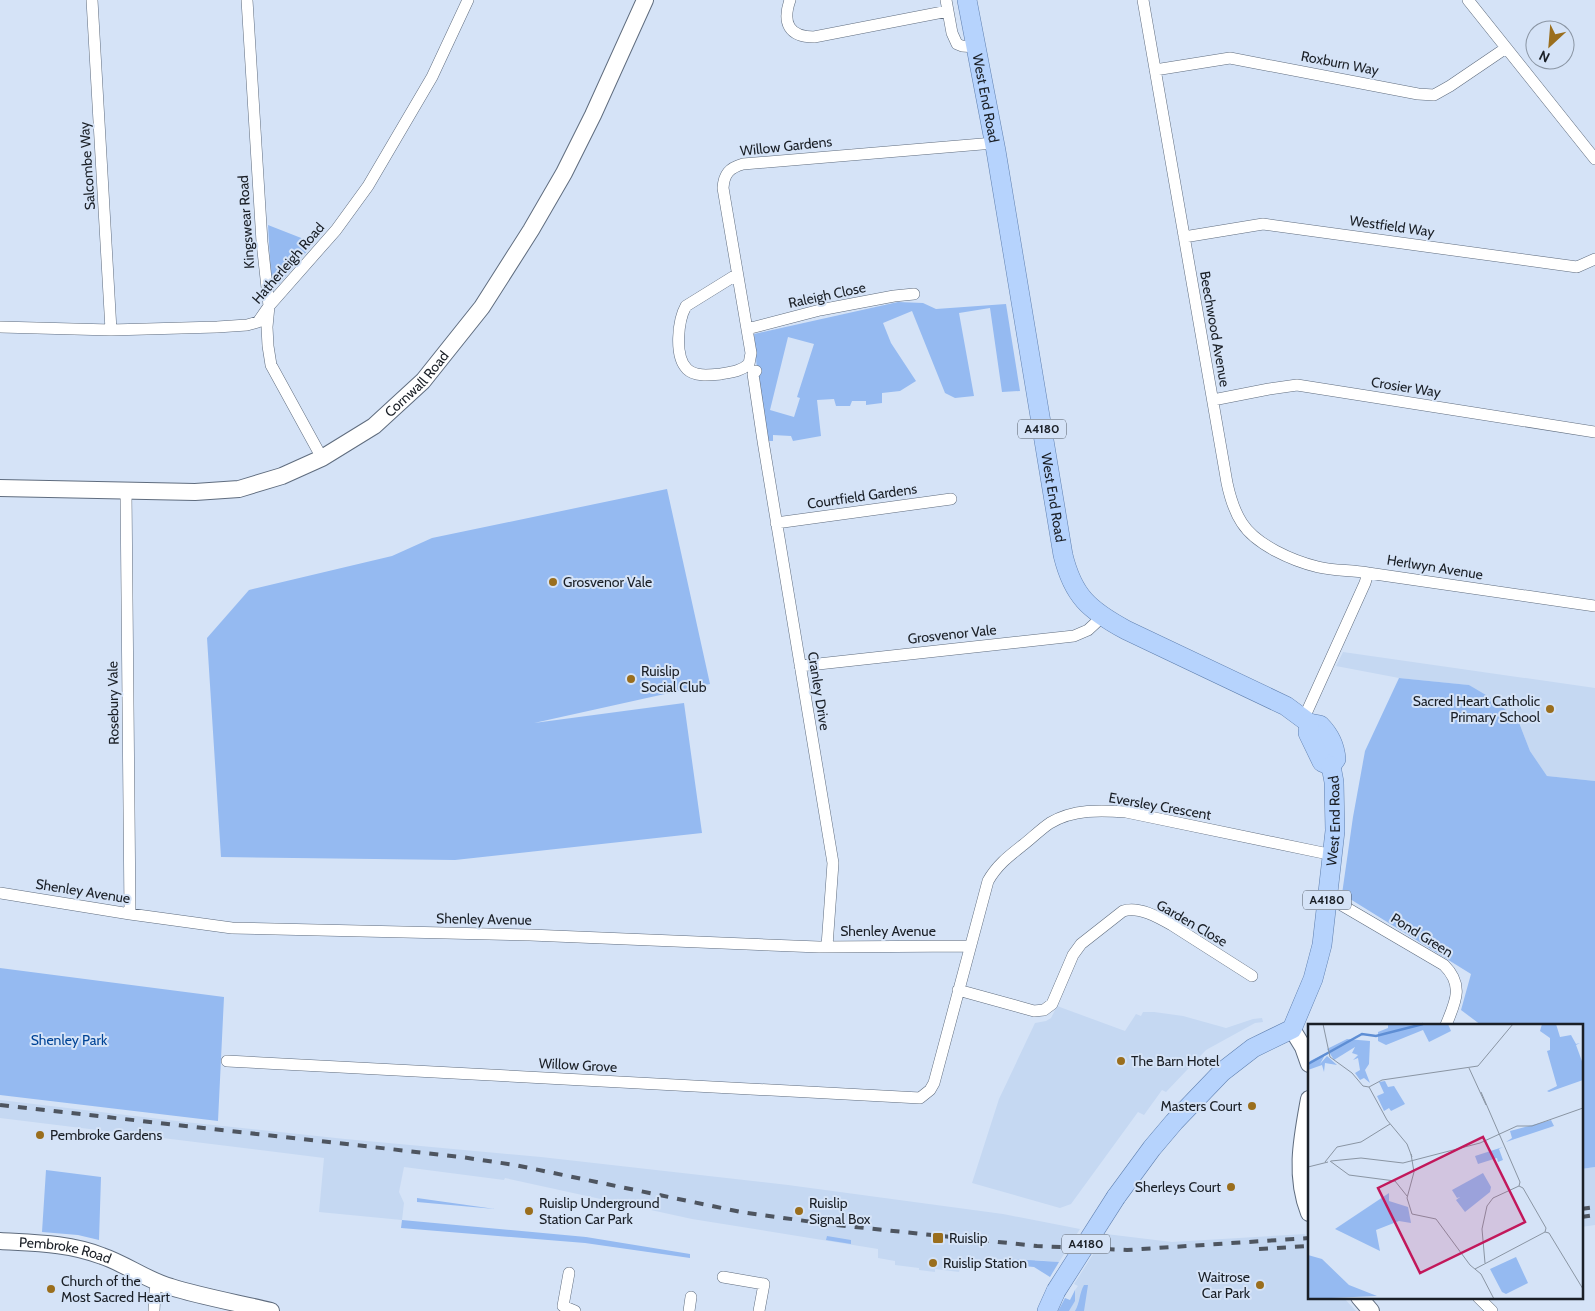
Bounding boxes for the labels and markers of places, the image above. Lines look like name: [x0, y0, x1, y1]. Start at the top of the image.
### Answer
place label: Grosvenor Vale: [563, 573, 652, 591]
marker: Grosvenor Vale: [547, 576, 559, 588]
place label: Ruislip Social Club: [641, 662, 707, 696]
marker: Ruislip Social Club: [625, 673, 637, 685]
place label: Sacred Heart Catholic Primary School: [1413, 692, 1541, 726]
marker: Sacred Heart Catholic Primary School: [1544, 703, 1556, 715]
place label: The Barn Hotel: [1131, 1052, 1220, 1070]
marker: The Barn Hotel: [1115, 1055, 1127, 1067]
place label: Masters Court: [1160, 1097, 1242, 1115]
marker: Masters Court: [1246, 1100, 1258, 1112]
place label: Pembroke Gardens: [50, 1126, 162, 1144]
marker: Pembroke Gardens: [34, 1129, 46, 1141]
place label: Sherleys Court: [1135, 1178, 1221, 1196]
marker: Sherleys Court: [1225, 1181, 1237, 1193]
place label: Ruislip Underground Station Car Park: [539, 1194, 659, 1228]
place label: Ruislip Signal Box: [809, 1194, 871, 1228]
marker: Ruislip Underground Station Car Park: [523, 1205, 535, 1217]
marker: Ruislip Signal Box: [793, 1205, 805, 1217]
place label: Ruislip: [949, 1229, 988, 1247]
marker: Ruislip: [931, 1231, 945, 1245]
place label: Ruislip Station: [943, 1254, 1027, 1272]
marker: Ruislip Station: [927, 1257, 939, 1269]
place label: Waitrose Car Park: [1198, 1268, 1251, 1302]
place label: Church of the Most Sacred Heart: [61, 1272, 170, 1306]
marker: Waitrose Car Park: [1254, 1279, 1266, 1291]
marker: Church of the Most Sacred Heart: [45, 1283, 57, 1295]

